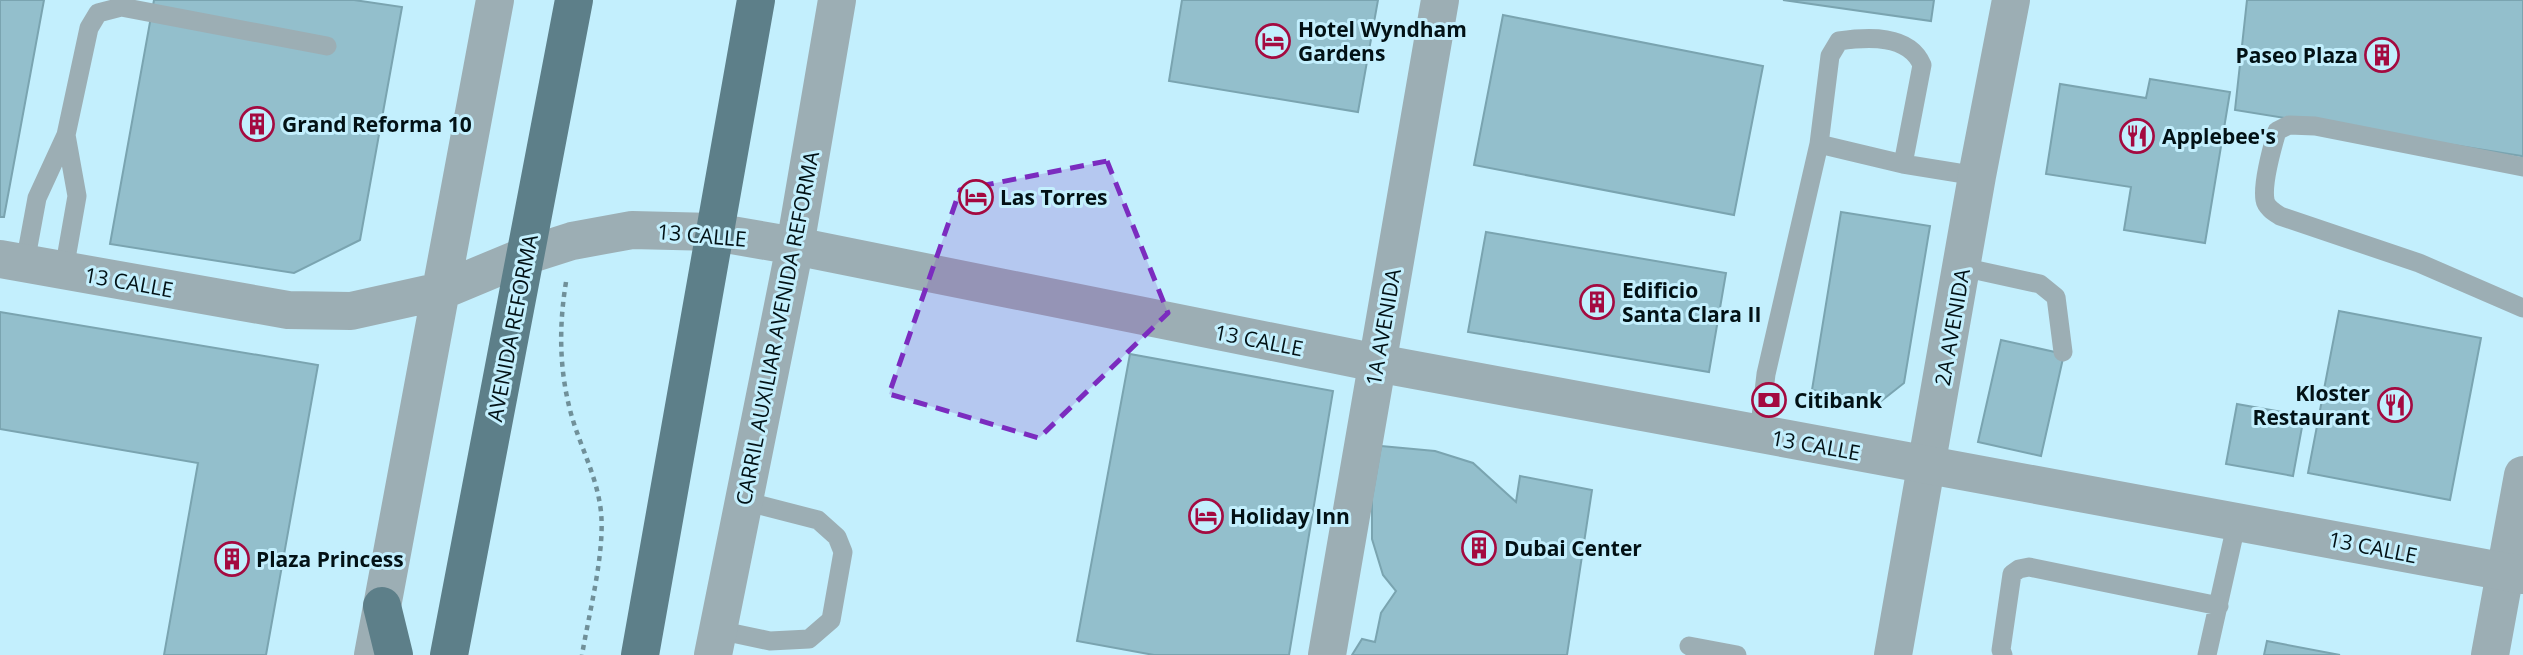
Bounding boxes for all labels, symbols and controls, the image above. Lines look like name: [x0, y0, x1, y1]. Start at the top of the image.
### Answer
place label: Hotel Wyndham Gardens: [1298, 15, 1467, 67]
hotel icon: Hotel Wyndham Gardens: [1254, 22, 1292, 60]
building icon: Paseo Plaza: [2363, 36, 2401, 74]
place label: Paseo Plaza: [2236, 41, 2358, 69]
building icon: Grand Reforma 10: [238, 105, 276, 143]
place label: Grand Reforma 10: [282, 110, 472, 138]
restaurant icon: Applebee's: [2118, 117, 2156, 155]
place label: Applebee's: [2162, 122, 2276, 150]
street label: CARRIL AUXILIAR AVENIDA REFORMA: [729, 148, 825, 507]
hotel icon: Las Torres: [957, 178, 995, 216]
place label: Las Torres: [1000, 183, 1108, 211]
street label: 13 CALLE: [656, 217, 748, 253]
street label: AVENIDA REFORMA: [480, 231, 544, 424]
street label: 13 CALLE: [82, 260, 176, 304]
street label: 1A AVENIDA: [1359, 266, 1407, 388]
street label: 2A AVENIDA: [1928, 266, 1976, 388]
place label: Edificio Santa Clara II: [1622, 276, 1761, 328]
building icon: Edificio Santa Clara II: [1578, 283, 1616, 321]
street label: 13 CALLE: [1212, 318, 1306, 362]
place label: Kloster Restaurant: [2253, 379, 2370, 431]
bank icon: Citibank: [1750, 381, 1788, 419]
place label: Citibank: [1794, 386, 1883, 414]
restaurant icon: Kloster Restaurant: [2376, 386, 2414, 424]
street label: 13 CALLE: [1769, 423, 1863, 467]
hotel icon: Holiday Inn: [1187, 497, 1225, 535]
place label: Holiday Inn: [1230, 502, 1350, 530]
street label: 13 CALLE: [2326, 525, 2420, 569]
building icon: Dubai Center: [1460, 529, 1498, 567]
place label: Dubai Center: [1504, 534, 1642, 562]
building icon: Plaza Princess: [213, 540, 251, 578]
place label: Plaza Princess: [256, 545, 404, 573]

